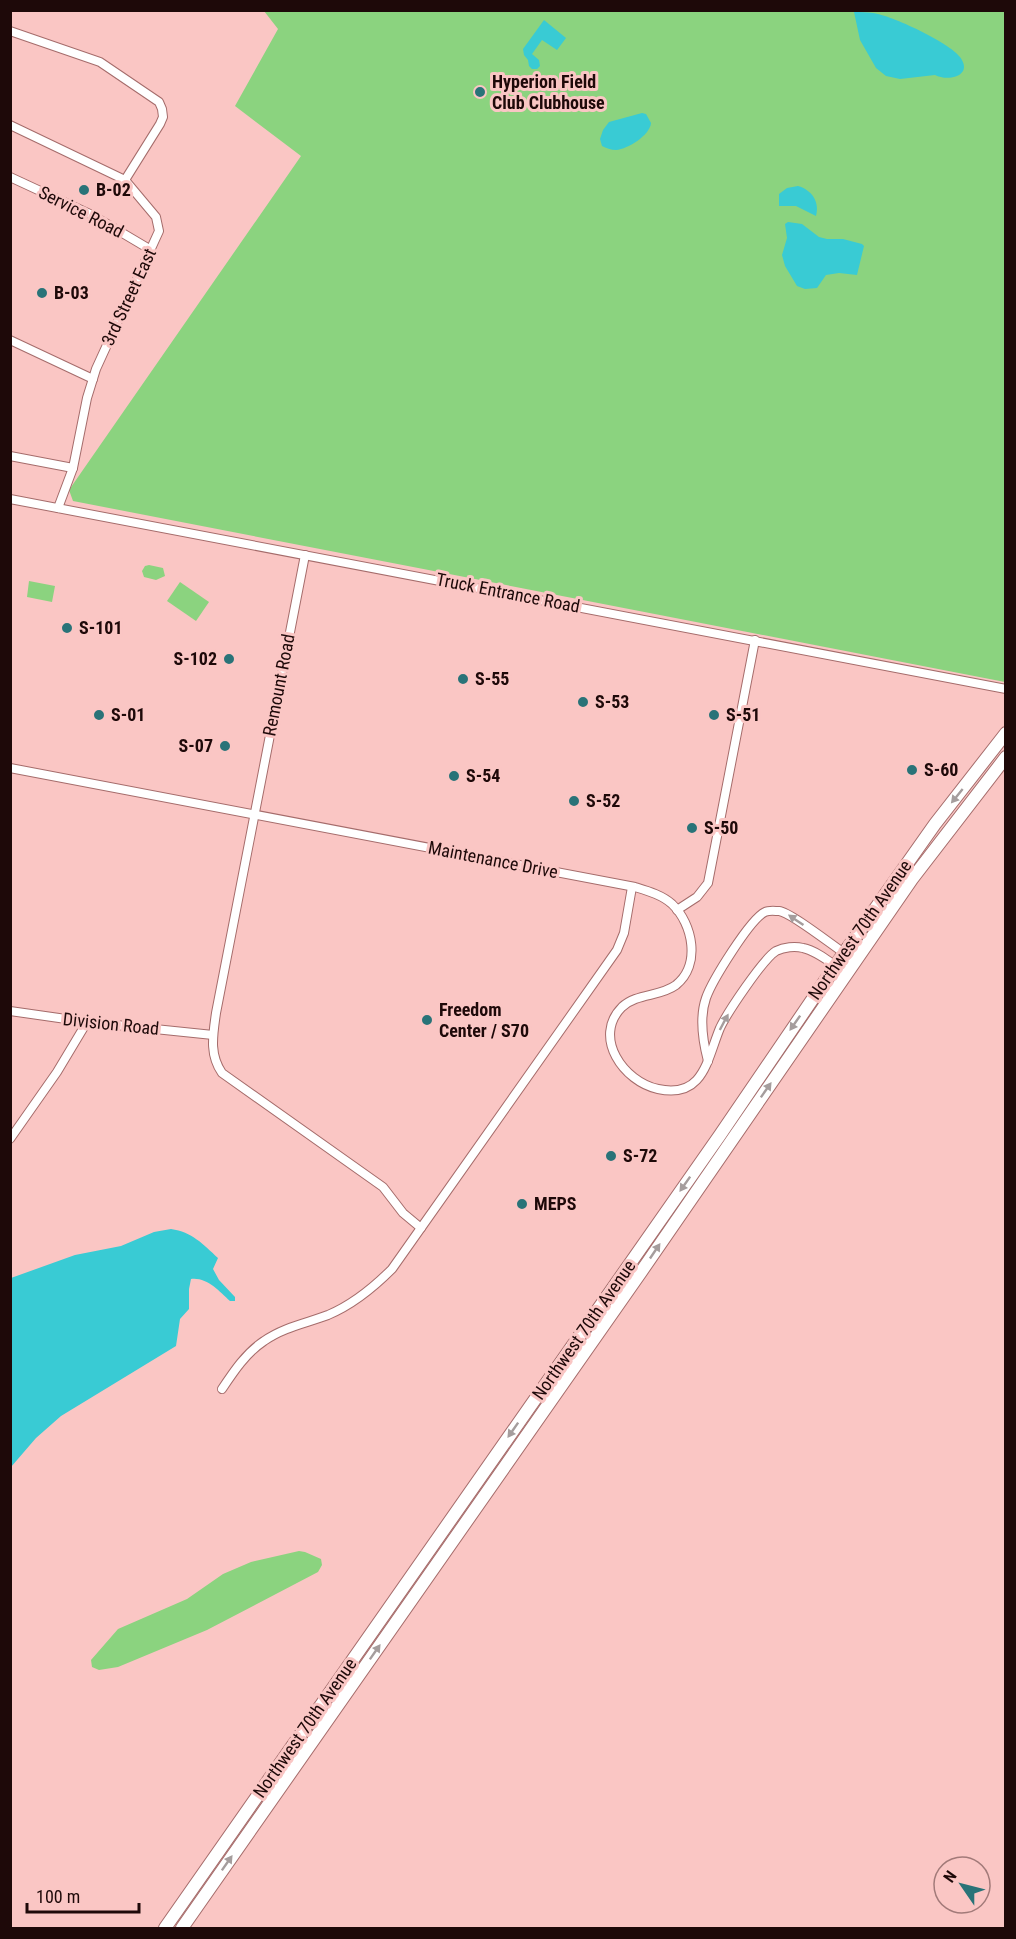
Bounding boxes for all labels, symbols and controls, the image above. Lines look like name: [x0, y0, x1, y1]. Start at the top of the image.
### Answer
place label: Hyperion Field Club Clubhouse: [492, 71, 605, 113]
marker: Hyperion Field Club Clubhouse: [473, 85, 487, 99]
place label: B-02: [96, 179, 131, 200]
street label: Service Road: [35, 181, 127, 242]
marker: B-02: [77, 183, 91, 197]
street label: 3rd Street East: [97, 245, 160, 349]
place label: B-03: [54, 282, 89, 303]
marker: B-03: [35, 286, 49, 300]
street label: Truck Entrance Road: [434, 568, 582, 617]
place label: S-101: [79, 617, 123, 638]
marker: S-101: [60, 621, 74, 635]
street label: Remount Road: [258, 632, 299, 738]
place label: S-102: [174, 648, 217, 669]
marker: S-102: [222, 652, 236, 666]
place label: S-55: [475, 668, 509, 689]
marker: S-55: [456, 672, 470, 686]
place label: S-53: [595, 691, 629, 712]
marker: S-53: [576, 695, 590, 709]
place label: S-01: [111, 704, 145, 725]
place label: S-51: [726, 704, 760, 725]
marker: S-01: [92, 708, 106, 722]
marker: S-51: [707, 708, 721, 722]
place label: S-07: [179, 735, 213, 756]
marker: S-07: [218, 739, 232, 753]
place label: S-60: [924, 759, 958, 780]
marker: S-60: [905, 763, 919, 777]
place label: S-54: [466, 765, 500, 786]
marker: S-54: [447, 769, 461, 783]
one-way arrow: [951, 788, 964, 803]
place label: S-52: [586, 790, 620, 811]
marker: S-52: [567, 794, 581, 808]
place label: S-50: [704, 817, 738, 838]
marker: S-50: [685, 821, 699, 835]
street label: Maintenance Drive: [426, 837, 560, 882]
street label: Northwest 70th Avenue: [803, 856, 916, 1004]
one-way arrow: [788, 914, 804, 926]
place label: Freedom Center / S70: [439, 999, 529, 1041]
street label: Division Road: [62, 1008, 160, 1039]
marker: Freedom Center / S70: [420, 1013, 434, 1027]
one-way arrow: [719, 1014, 729, 1031]
one-way arrow: [789, 1015, 801, 1031]
one-way arrow: [760, 1083, 772, 1099]
place label: S-72: [623, 1145, 657, 1166]
marker: S-72: [604, 1149, 618, 1163]
one-way arrow: [679, 1176, 691, 1192]
place label: MEPS: [534, 1193, 577, 1214]
marker: MEPS: [515, 1197, 529, 1211]
one-way arrow: [649, 1243, 660, 1259]
street label: Northwest 70th Avenue: [527, 1256, 640, 1404]
one-way arrow: [507, 1422, 519, 1438]
one-way arrow: [369, 1644, 381, 1660]
street label: Northwest 70th Avenue: [248, 1654, 361, 1802]
north arrow: [932, 1855, 992, 1915]
one-way arrow: [221, 1856, 233, 1872]
text: N: [940, 1867, 961, 1886]
scale bar: [27, 1876, 140, 1914]
text: 100 m: [36, 1886, 80, 1907]

